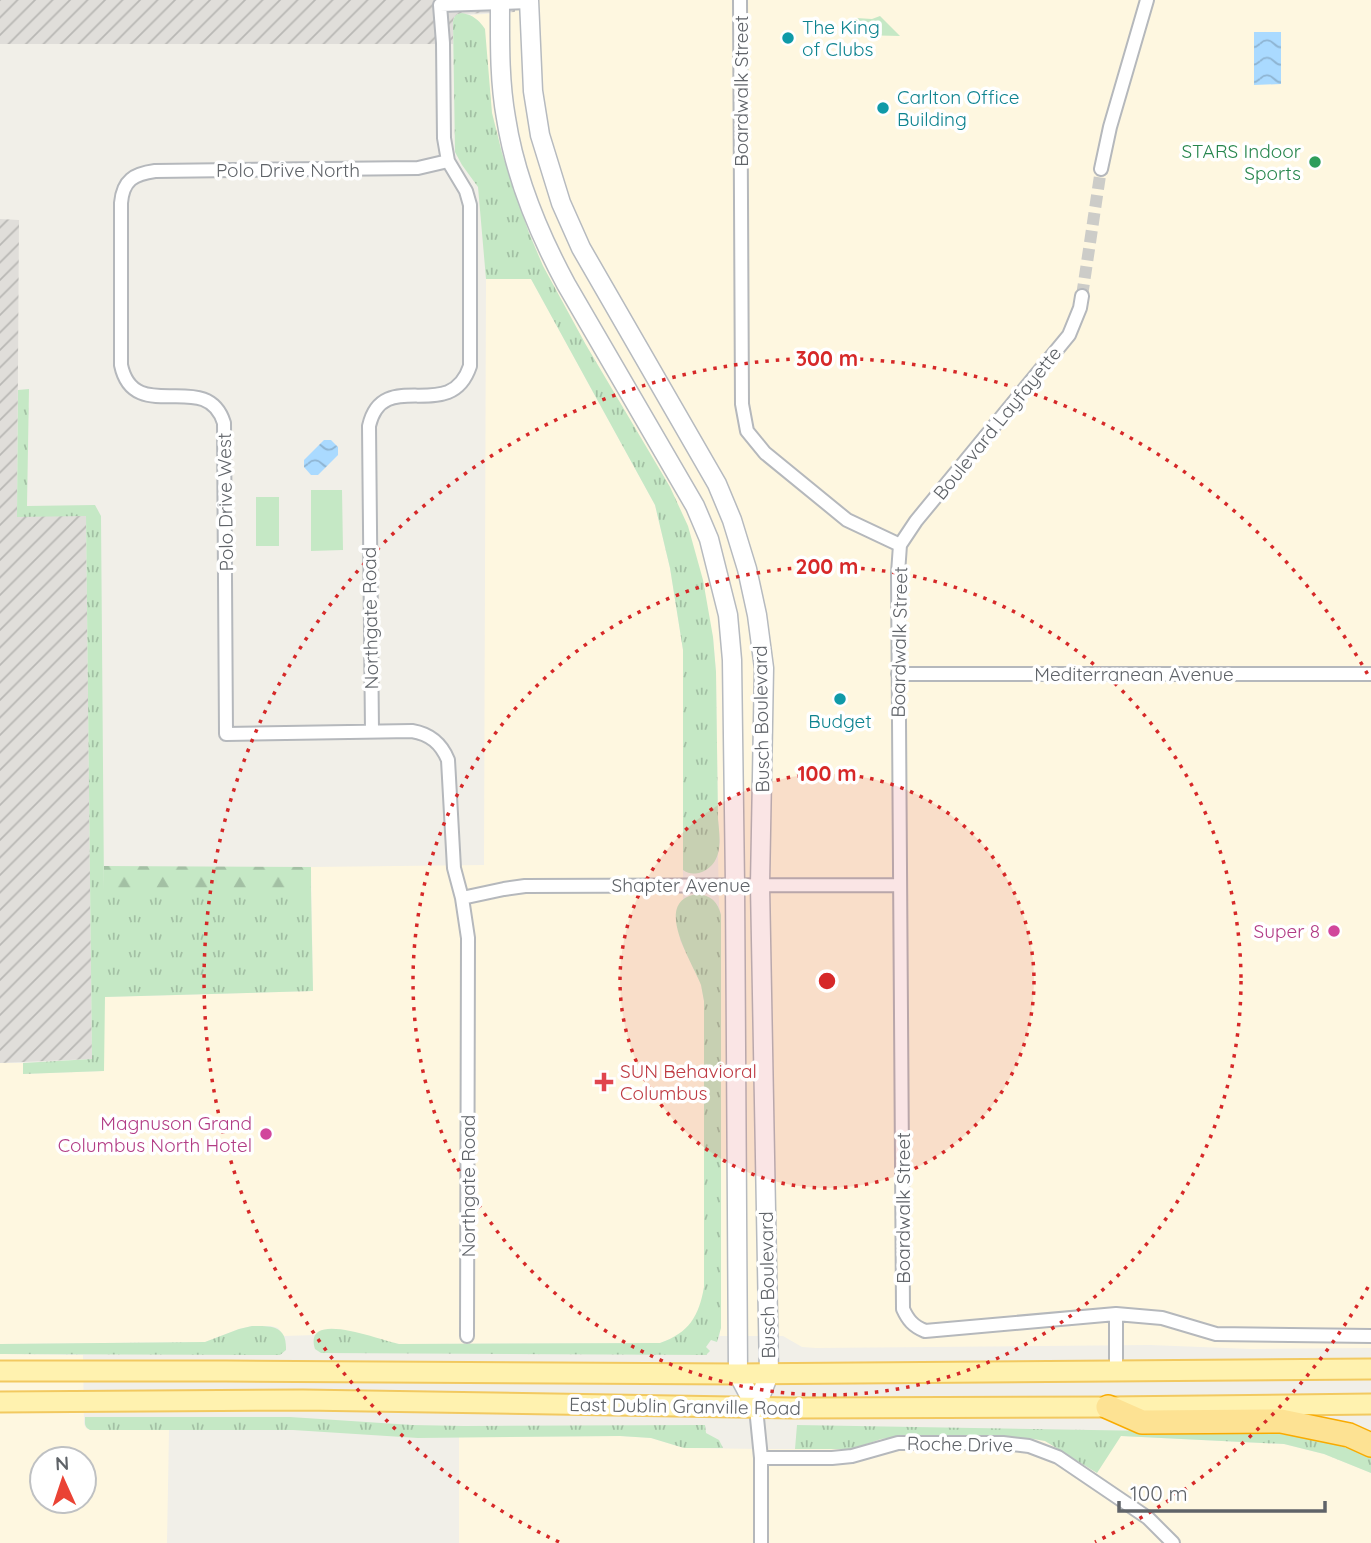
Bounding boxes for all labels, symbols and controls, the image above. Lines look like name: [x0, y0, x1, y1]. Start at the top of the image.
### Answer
street label: Boardwalk Street: [729, 15, 753, 167]
place label: The King of Clubs: [802, 15, 880, 61]
marker: The King of Clubs: [780, 30, 796, 46]
place label: Carlton Office Building: [897, 85, 1019, 131]
marker: Carlton Office Building: [875, 100, 891, 116]
place label: STARS Indoor Sports: [1181, 139, 1302, 185]
marker: STARS Indoor Sports: [1307, 154, 1323, 170]
street label: Polo Drive North: [216, 158, 360, 182]
street label: Boulevard Layfayette: [928, 341, 1066, 505]
text: 300 m: [796, 345, 858, 371]
street label: Polo Drive West: [212, 433, 238, 571]
street label: Northgate Road: [357, 547, 383, 689]
text: 200 m: [796, 553, 858, 579]
street label: Boardwalk Street: [886, 566, 912, 718]
street label: Busch Boulevard: [748, 645, 774, 793]
street label: Mediterranean Avenue: [1034, 662, 1234, 686]
marker: Budget: [832, 691, 848, 707]
place label: Budget: [808, 709, 872, 733]
text: 100 m: [797, 760, 857, 786]
street label: Shapter Avenue: [611, 873, 751, 897]
place label: Super 8: [1253, 919, 1320, 943]
marker: Super 8: [1326, 923, 1342, 939]
centre of rings: [815, 969, 839, 993]
place label: SUN Behavioral Columbus: [620, 1059, 757, 1105]
marker: SUN Behavioral Columbus: [594, 1072, 614, 1092]
place label: Magnuson Grand Columbus North Hotel: [58, 1111, 252, 1157]
street label: Northgate Road: [456, 1115, 480, 1257]
marker: Magnuson Grand Columbus North Hotel: [258, 1126, 274, 1142]
street label: Boardwalk Street: [891, 1132, 915, 1284]
street label: Busch Boulevard: [754, 1211, 780, 1359]
street label: East Dublin Granville Road: [569, 1392, 801, 1420]
street label: Roche Drive: [907, 1431, 1013, 1457]
north arrow: [28, 1445, 98, 1515]
text: N: [55, 1451, 70, 1475]
scale bar: [1119, 1470, 1326, 1514]
text: 100 m: [1130, 1480, 1188, 1506]

